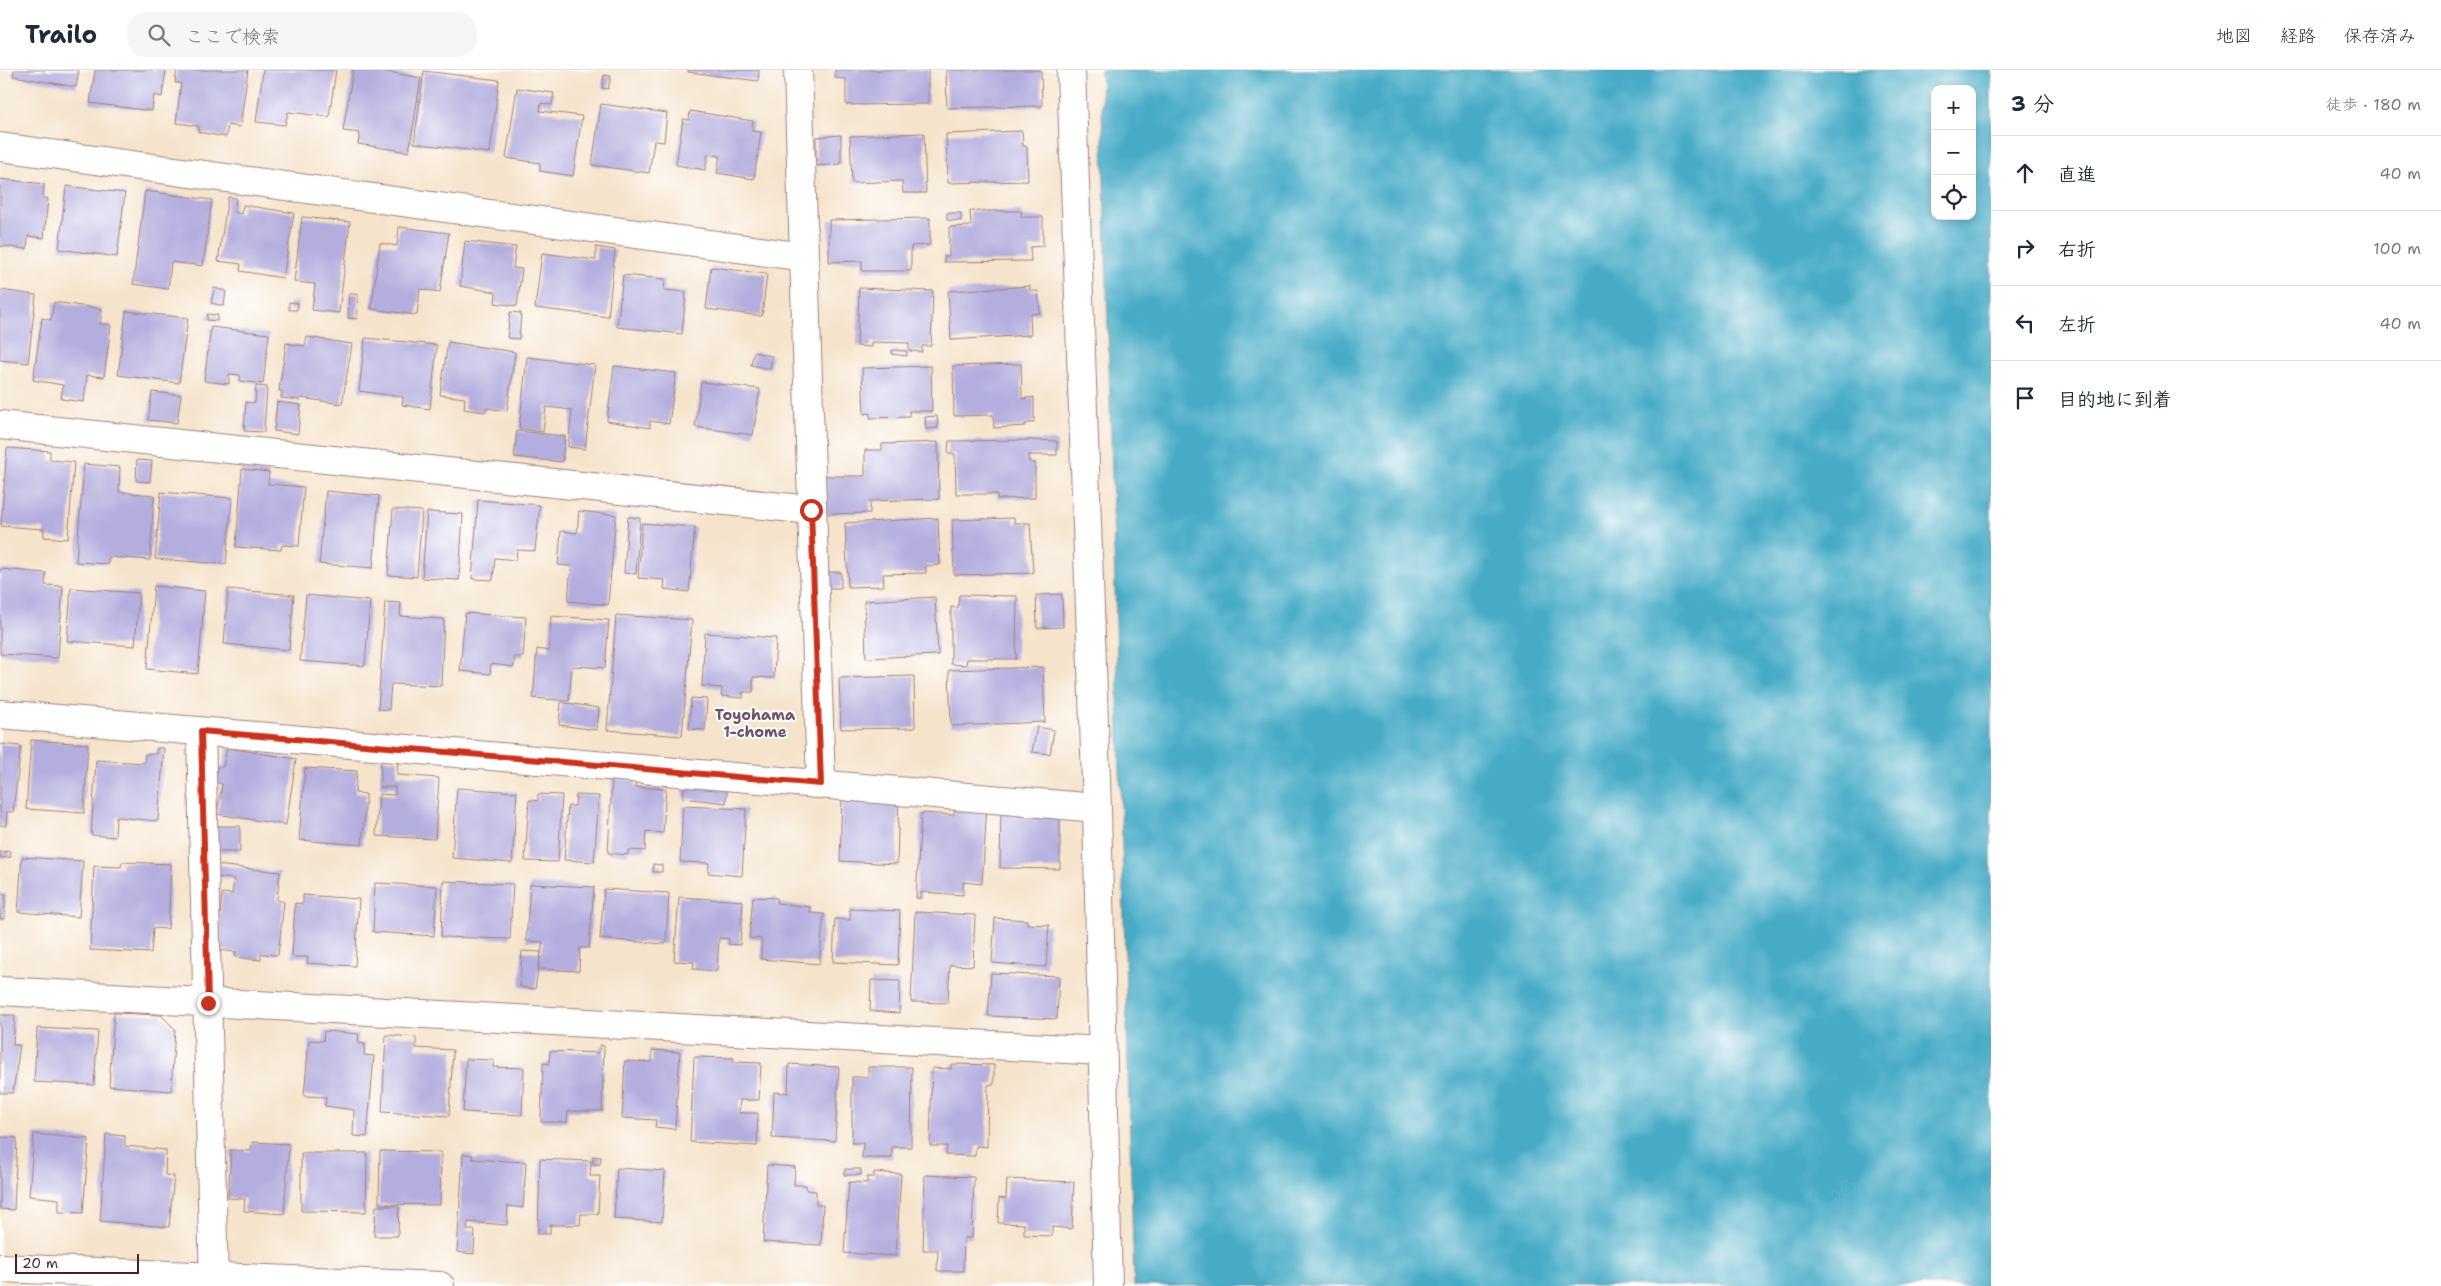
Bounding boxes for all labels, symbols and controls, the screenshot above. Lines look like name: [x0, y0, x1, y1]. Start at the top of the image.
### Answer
search box: [127, 12, 477, 57]
text: Trailo: [25, 19, 97, 51]
icon: search: [145, 21, 173, 49]
text: ここで検索: [185, 24, 280, 49]
text: 地図: [2216, 24, 2252, 48]
text: 経路: [2280, 24, 2316, 48]
text: 保存済み: [2344, 24, 2416, 48]
map controls: [1931, 85, 1976, 220]
button: +: [1931, 85, 1976, 130]
text: 3 分: [2011, 90, 2054, 118]
text: 徒歩 · 180 m: [2326, 94, 2421, 115]
button: −: [1931, 130, 1976, 175]
icon: ahead: [2011, 159, 2039, 187]
text: 直進: [2058, 162, 2096, 187]
text: 40 m: [2379, 163, 2421, 184]
button: locate: [1931, 175, 1976, 220]
icon: right: [2011, 234, 2039, 262]
text: 右折: [2058, 237, 2096, 262]
text: 100 m: [2373, 238, 2421, 259]
icon: left: [2011, 309, 2039, 337]
text: 左折: [2058, 312, 2096, 337]
text: 40 m: [2379, 313, 2421, 334]
icon: arrive: [2011, 384, 2039, 412]
text: 目的地に到着: [2058, 387, 2172, 412]
route start: [800, 499, 823, 522]
district label: Toyohama 1-chome: [715, 705, 796, 742]
route end: [197, 992, 220, 1015]
scale bar: [15, 1251, 139, 1274]
text: 20 m: [22, 1254, 58, 1272]

